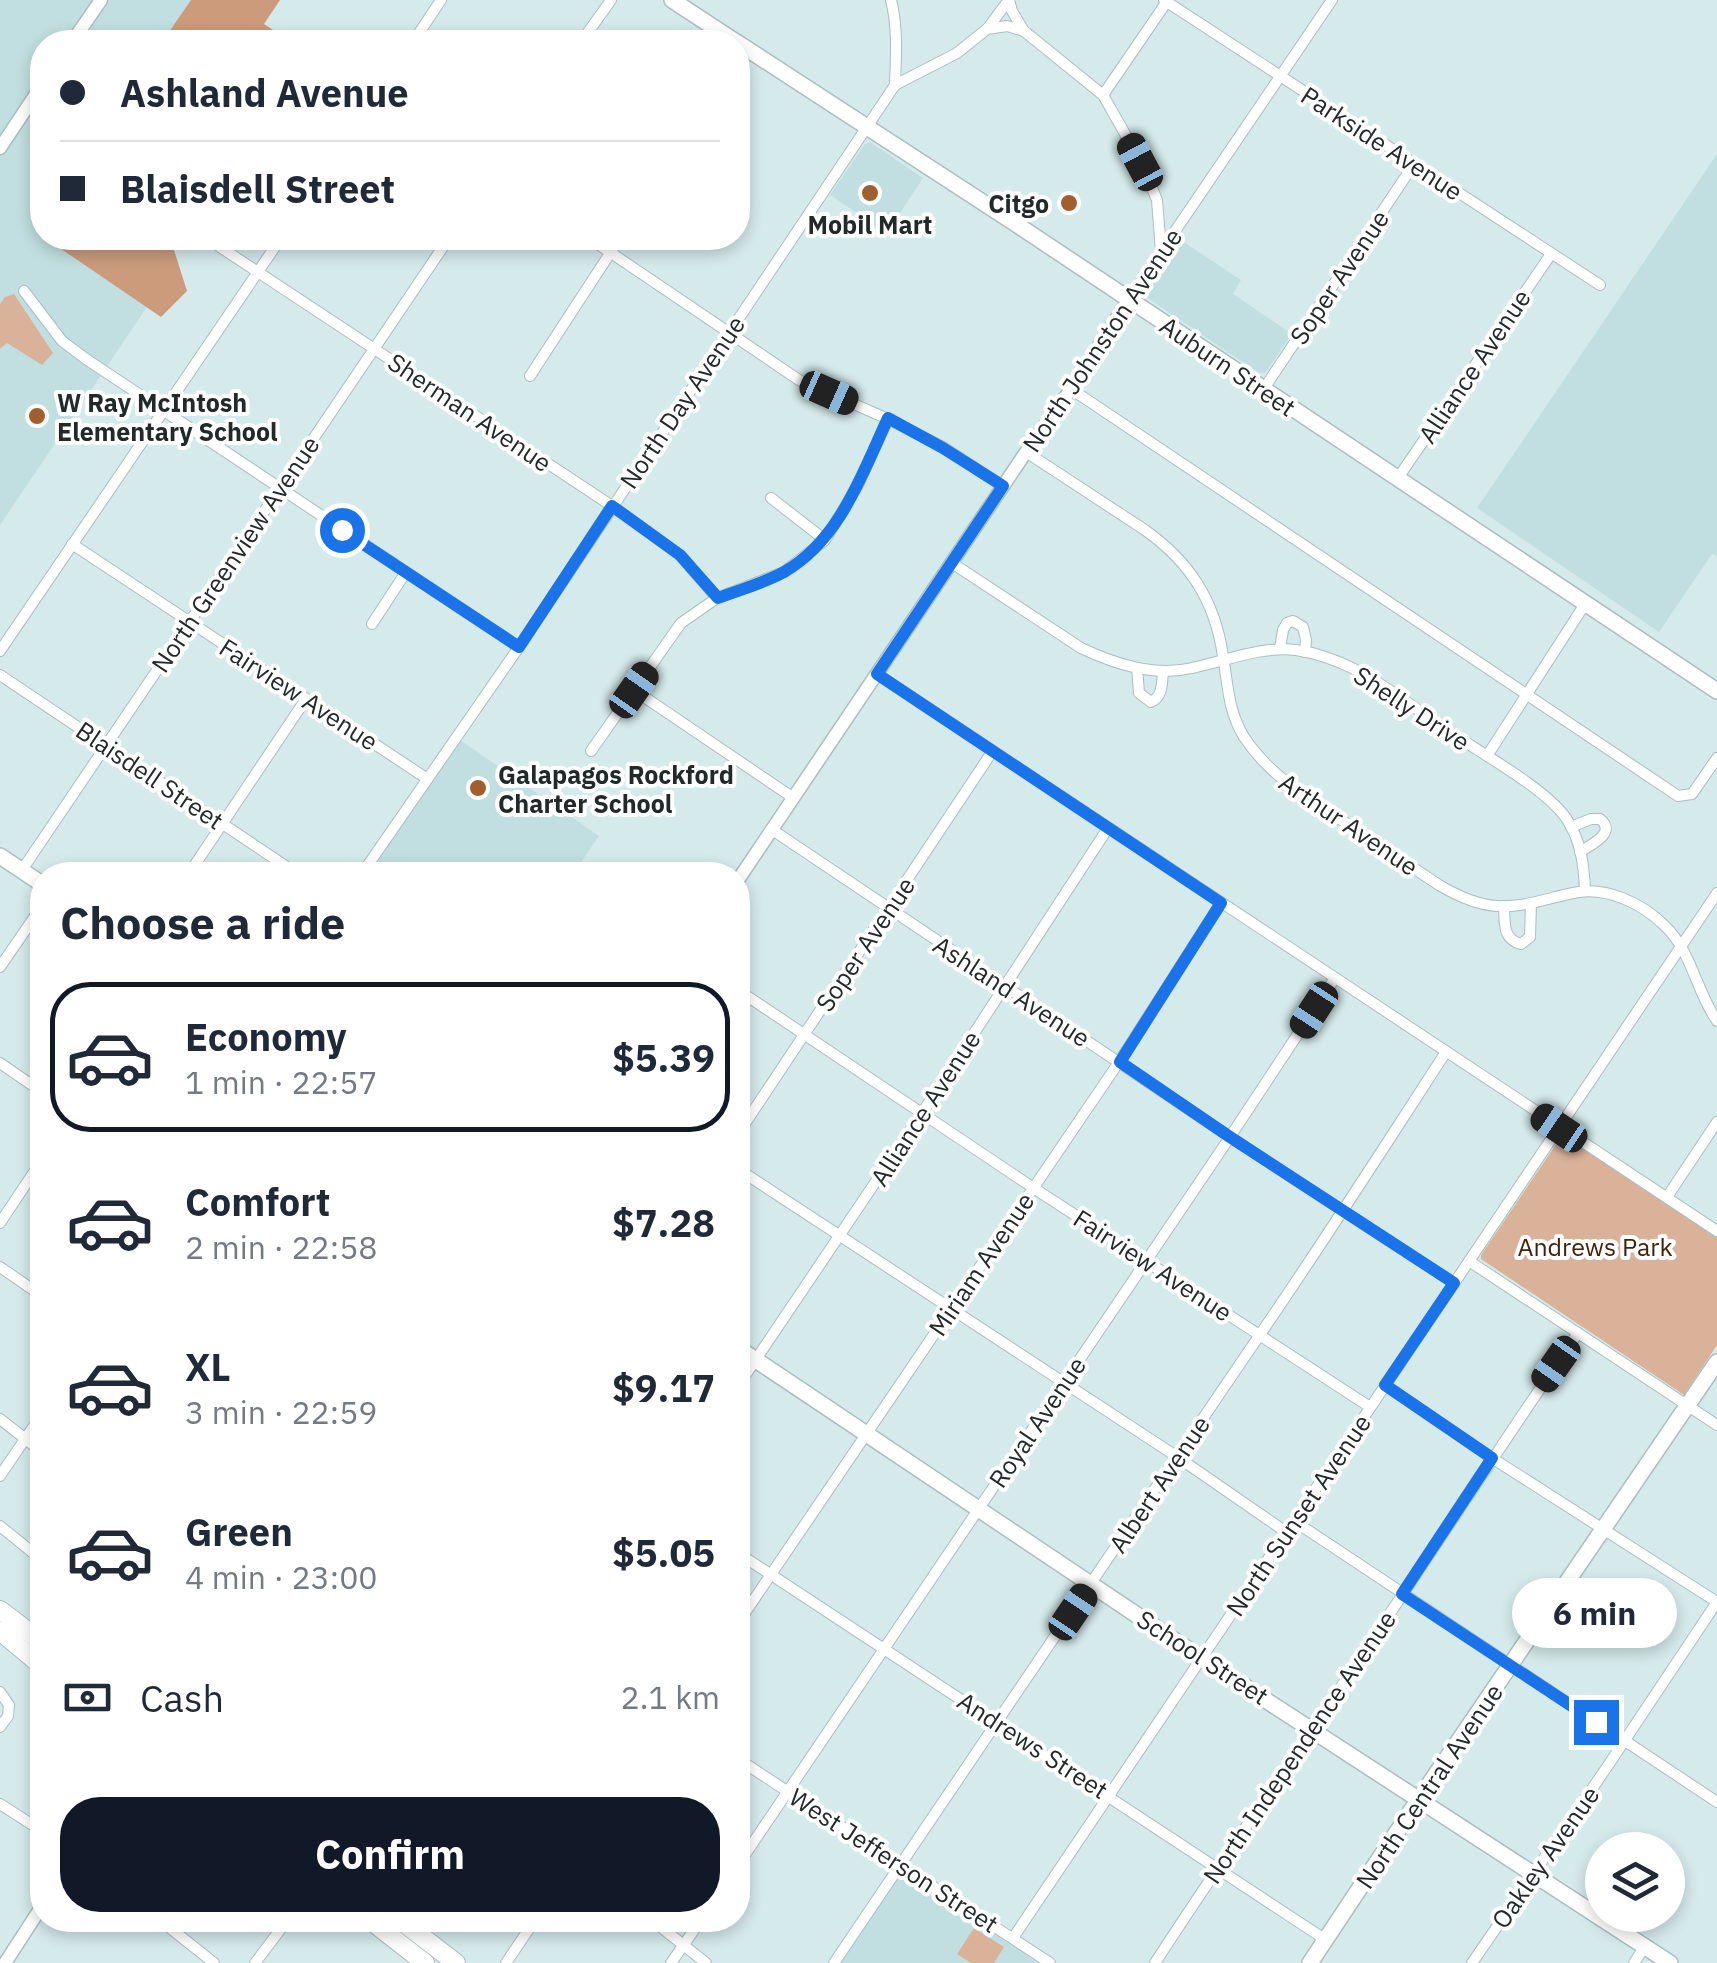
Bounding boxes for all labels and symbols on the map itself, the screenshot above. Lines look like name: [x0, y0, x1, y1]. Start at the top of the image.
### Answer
street label: Parkside Avenue: [1295, 78, 1469, 208]
car: [1113, 128, 1167, 196]
marker: Mobil Mart: [859, 182, 881, 204]
place label: Citgo: [988, 187, 1049, 220]
marker: Citgo: [1058, 192, 1080, 214]
street label: Soper Avenue: [1282, 203, 1396, 351]
place label: Mobil Mart: [808, 208, 932, 241]
street label: North Johnston Avenue: [1015, 222, 1189, 458]
street label: Alliance Avenue: [1410, 283, 1538, 449]
street label: Auburn Street: [1154, 308, 1302, 424]
street label: North Day Avenue: [612, 309, 752, 495]
street label: Sherman Avenue: [382, 345, 558, 479]
car: [795, 367, 863, 419]
place label: W Ray McIntosh Elementary School: [57, 386, 278, 448]
marker: W Ray McIntosh Elementary School: [26, 405, 48, 427]
street label: North Greenview Avenue: [143, 429, 327, 679]
route start: [320, 508, 365, 553]
street label: Fairview Avenue: [213, 630, 385, 758]
car: [605, 657, 663, 723]
street label: Shelly Drive: [1348, 658, 1476, 758]
street label: Blaisdell Street: [70, 713, 230, 837]
place label: Galapagos Rockford Charter School: [498, 758, 734, 820]
street label: Arthur Avenue: [1273, 765, 1425, 883]
marker: Galapagos Rockford Charter School: [467, 777, 489, 799]
street label: Soper Avenue: [808, 870, 922, 1018]
street label: Ashland Avenue: [927, 928, 1097, 1054]
car: [1285, 977, 1343, 1043]
street label: Alliance Avenue: [862, 1024, 988, 1192]
car: [1526, 1099, 1592, 1157]
street label: Miriam Avenue: [921, 1186, 1041, 1342]
street label: Fairview Avenue: [1067, 1201, 1239, 1329]
park label: Andrews Park: [1517, 1230, 1673, 1263]
car: [1527, 1331, 1585, 1397]
street label: Royal Avenue: [981, 1350, 1093, 1494]
street label: North Sunset Avenue: [1218, 1408, 1378, 1622]
street label: Albert Avenue: [1101, 1409, 1217, 1559]
callout: 6 min: [1514, 1577, 1678, 1647]
car: [1044, 1579, 1102, 1645]
street label: School Street: [1131, 1602, 1275, 1712]
street label: North Independence Avenue: [1195, 1604, 1403, 1890]
street label: North Central Avenue: [1348, 1677, 1510, 1895]
street label: Andrews Street: [951, 1684, 1115, 1806]
route end: [1574, 1700, 1619, 1745]
street label: Oakley Avenue: [1484, 1779, 1606, 1935]
street label: West Jefferson Street: [783, 1780, 1005, 1940]

